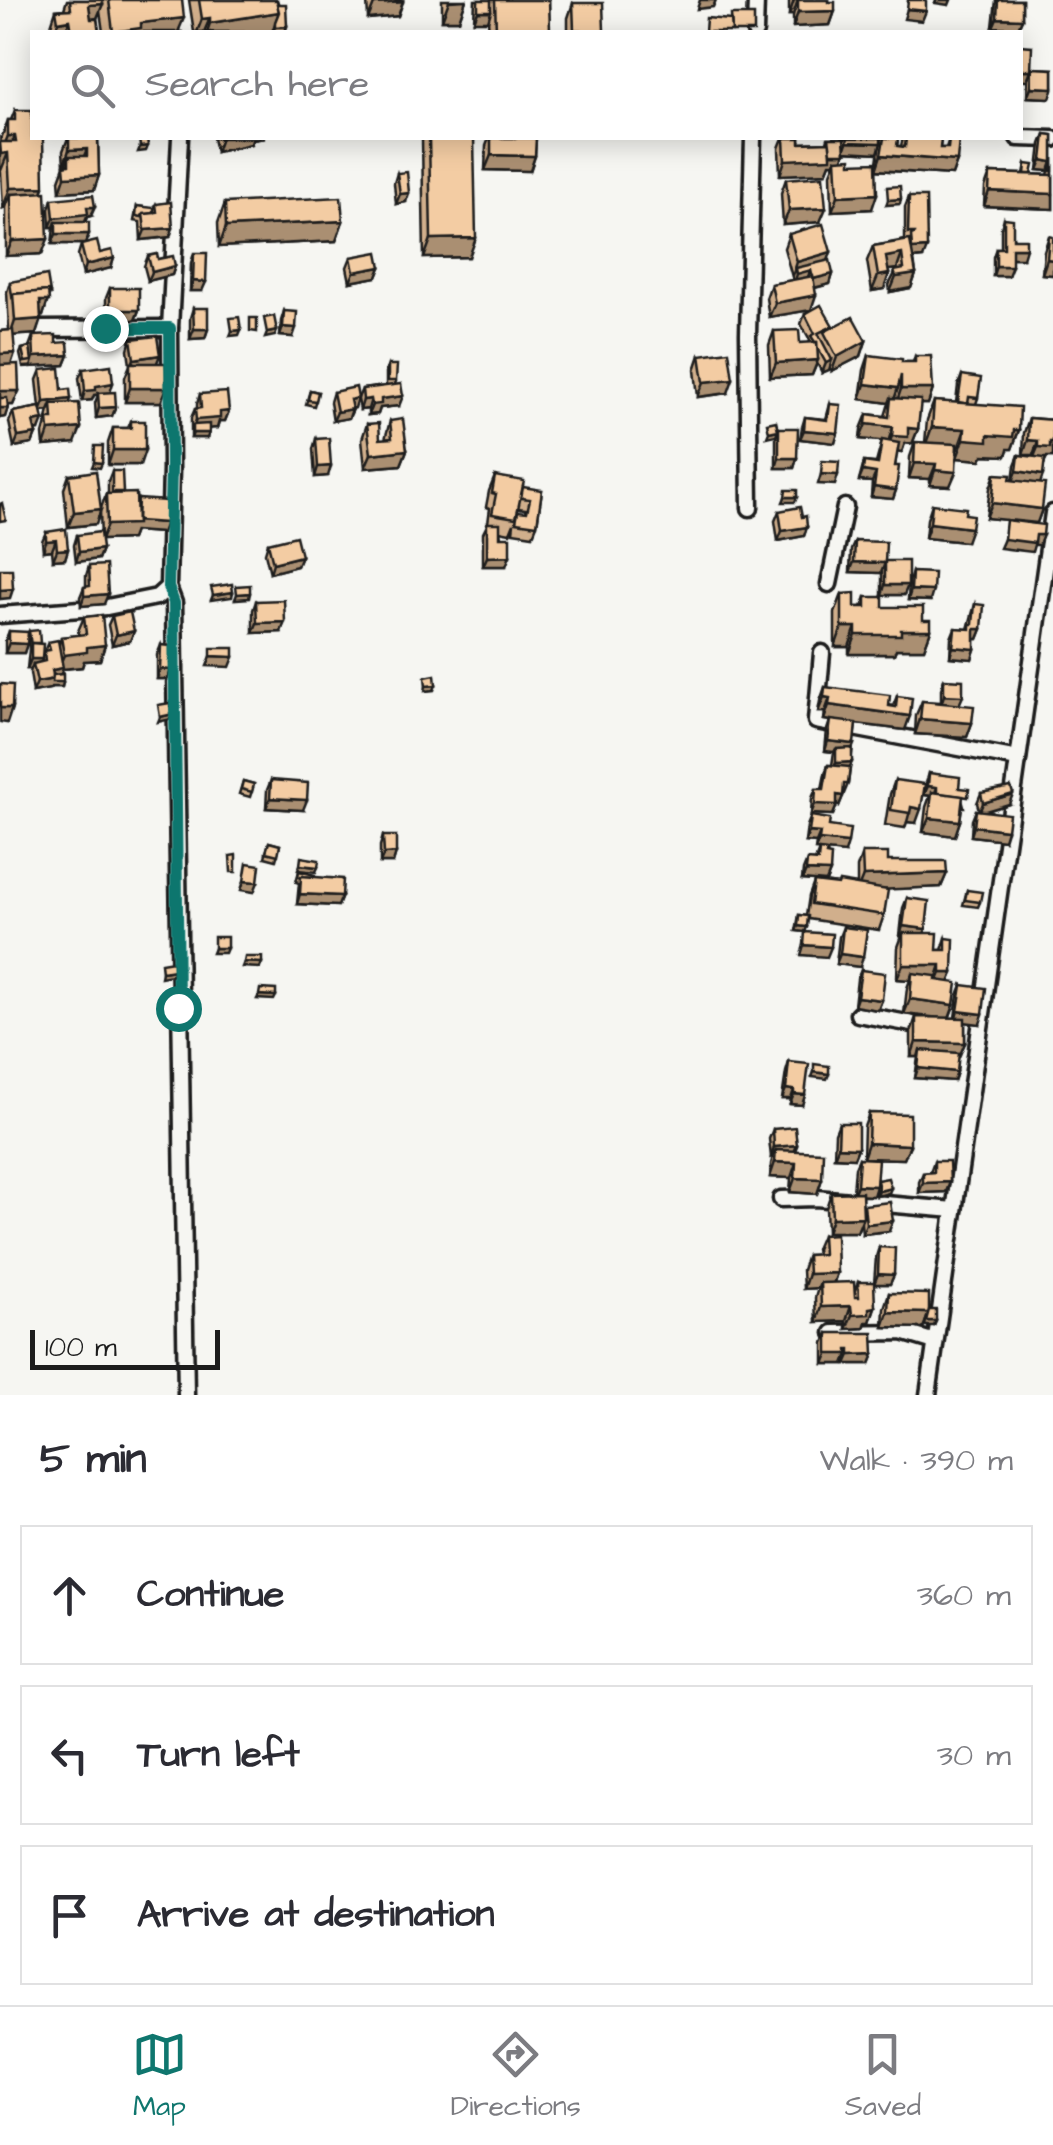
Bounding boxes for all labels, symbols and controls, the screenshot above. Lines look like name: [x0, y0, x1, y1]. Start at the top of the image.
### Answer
search box: [30, 30, 1023, 140]
icon: search: [65, 58, 120, 113]
text: Search here: [145, 59, 369, 111]
route end: [83, 306, 129, 352]
route start: [156, 986, 202, 1032]
scale bar: [30, 1325, 220, 1370]
text: 100 m: [45, 1328, 117, 1367]
text: 5 min: [40, 1431, 147, 1489]
text: Walk · 390 m: [819, 1438, 1013, 1483]
icon: ahead: [42, 1568, 97, 1623]
text: Continue: [137, 1569, 284, 1621]
text: 360 m: [917, 1573, 1011, 1618]
icon: left: [42, 1728, 97, 1783]
text: Turn left: [137, 1729, 300, 1781]
text: 30 m: [937, 1733, 1011, 1778]
icon: arrive: [42, 1888, 97, 1943]
text: Arrive at destination: [137, 1889, 494, 1941]
tab: Map: [132, 2027, 187, 2126]
tab: Directions: [451, 2027, 581, 2126]
tab: Saved: [845, 2027, 921, 2126]

